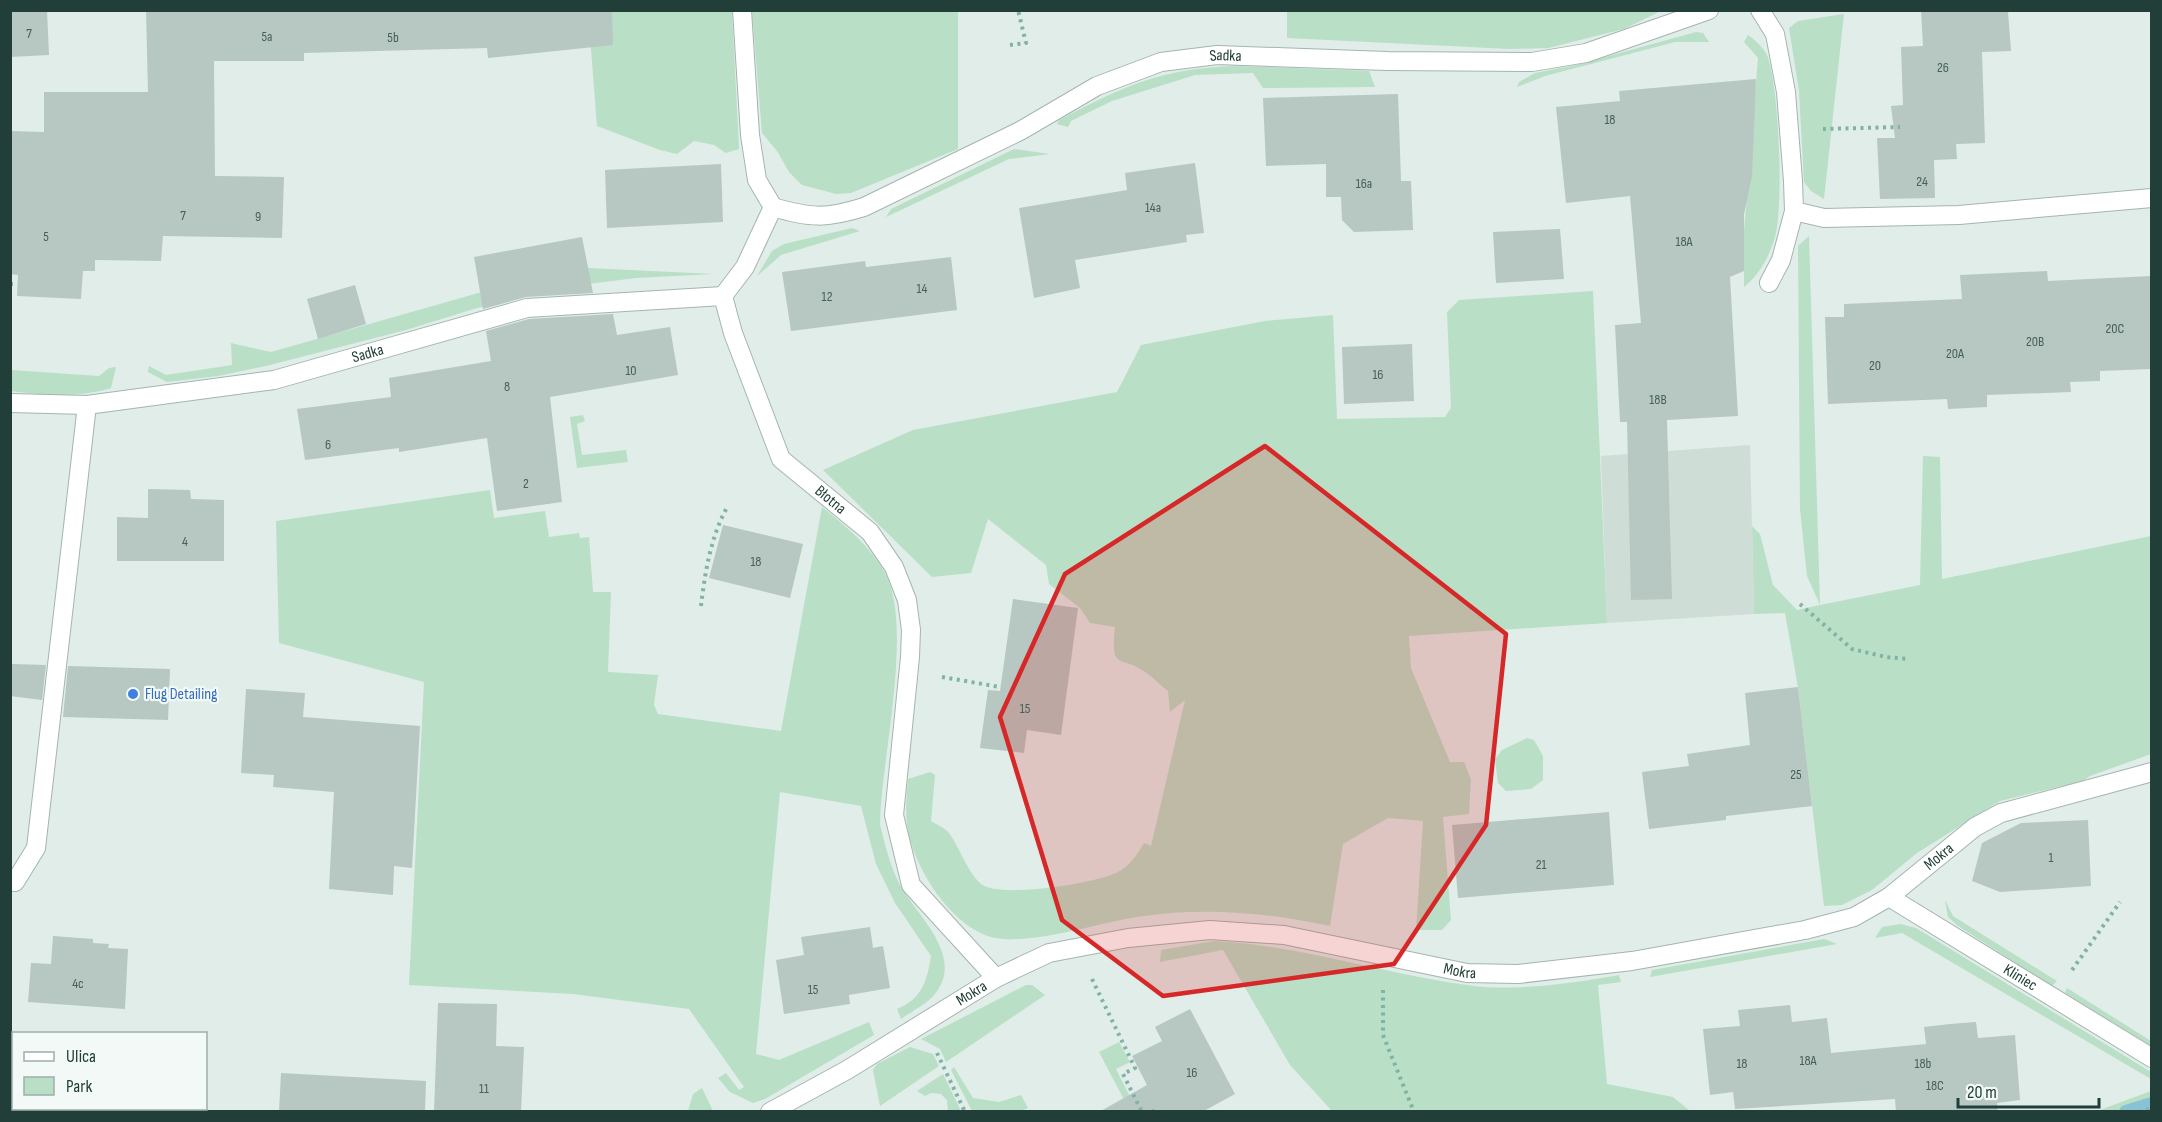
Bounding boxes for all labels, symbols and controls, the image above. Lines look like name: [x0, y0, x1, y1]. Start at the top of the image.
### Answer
house number: 7: [26, 25, 32, 42]
house number: 5a: [261, 28, 273, 45]
house number: 5b: [387, 29, 399, 46]
street label: Sadka: [1208, 45, 1242, 65]
house number: 26: [1937, 59, 1949, 76]
house number: 18: [1604, 111, 1616, 128]
house number: 24: [1916, 173, 1928, 190]
house number: 16a: [1356, 175, 1372, 192]
house number: 14a: [1145, 199, 1161, 216]
house number: 7: [180, 207, 186, 224]
house number: 9: [255, 208, 261, 225]
house number: 5: [43, 228, 49, 245]
house number: 18A: [1675, 233, 1694, 250]
house number: 14: [917, 280, 928, 297]
house number: 12: [822, 288, 833, 305]
house number: 20C: [2106, 320, 2125, 337]
house number: 20B: [2026, 333, 2044, 350]
street label: Sadka: [350, 340, 386, 367]
house number: 20A: [1946, 345, 1965, 362]
house number: 20: [1869, 357, 1881, 374]
house number: 10: [625, 362, 637, 379]
house number: 16: [1372, 366, 1384, 383]
house number: 8: [504, 378, 510, 395]
house number: 18B: [1649, 391, 1667, 408]
house number: 6: [325, 436, 331, 453]
house number: 2: [523, 475, 529, 492]
street label: Błotna: [811, 481, 850, 518]
house number: 4: [182, 533, 188, 550]
house number: 18: [750, 553, 762, 570]
place label: Flug Detailing: [145, 685, 217, 704]
marker: Flug Detailing: [126, 687, 140, 701]
house number: 15: [1020, 700, 1031, 717]
house number: 25: [1790, 766, 1802, 783]
street label: Mokra: [1920, 839, 1957, 874]
house number: 1: [2049, 849, 2054, 866]
house number: 21: [1536, 856, 1546, 873]
street label: Mokra: [1442, 959, 1476, 983]
street label: Kliniec: [2000, 960, 2041, 995]
house number: 4c: [72, 975, 84, 992]
street label: Mokra: [953, 976, 990, 1010]
house number: 15: [808, 981, 819, 998]
legend: [12, 1032, 207, 1110]
text: Ulica: [66, 1046, 96, 1067]
house number: 18A: [1799, 1052, 1818, 1069]
house number: 18: [1736, 1055, 1748, 1072]
house number: 18b: [1915, 1055, 1932, 1072]
house number: 16: [1186, 1064, 1198, 1081]
scale bar: [1958, 1071, 2099, 1109]
text: Park: [66, 1076, 92, 1097]
house number: 18C: [1926, 1077, 1944, 1094]
house number: 11: [479, 1080, 489, 1097]
text: 20 m: [1967, 1082, 1997, 1103]

